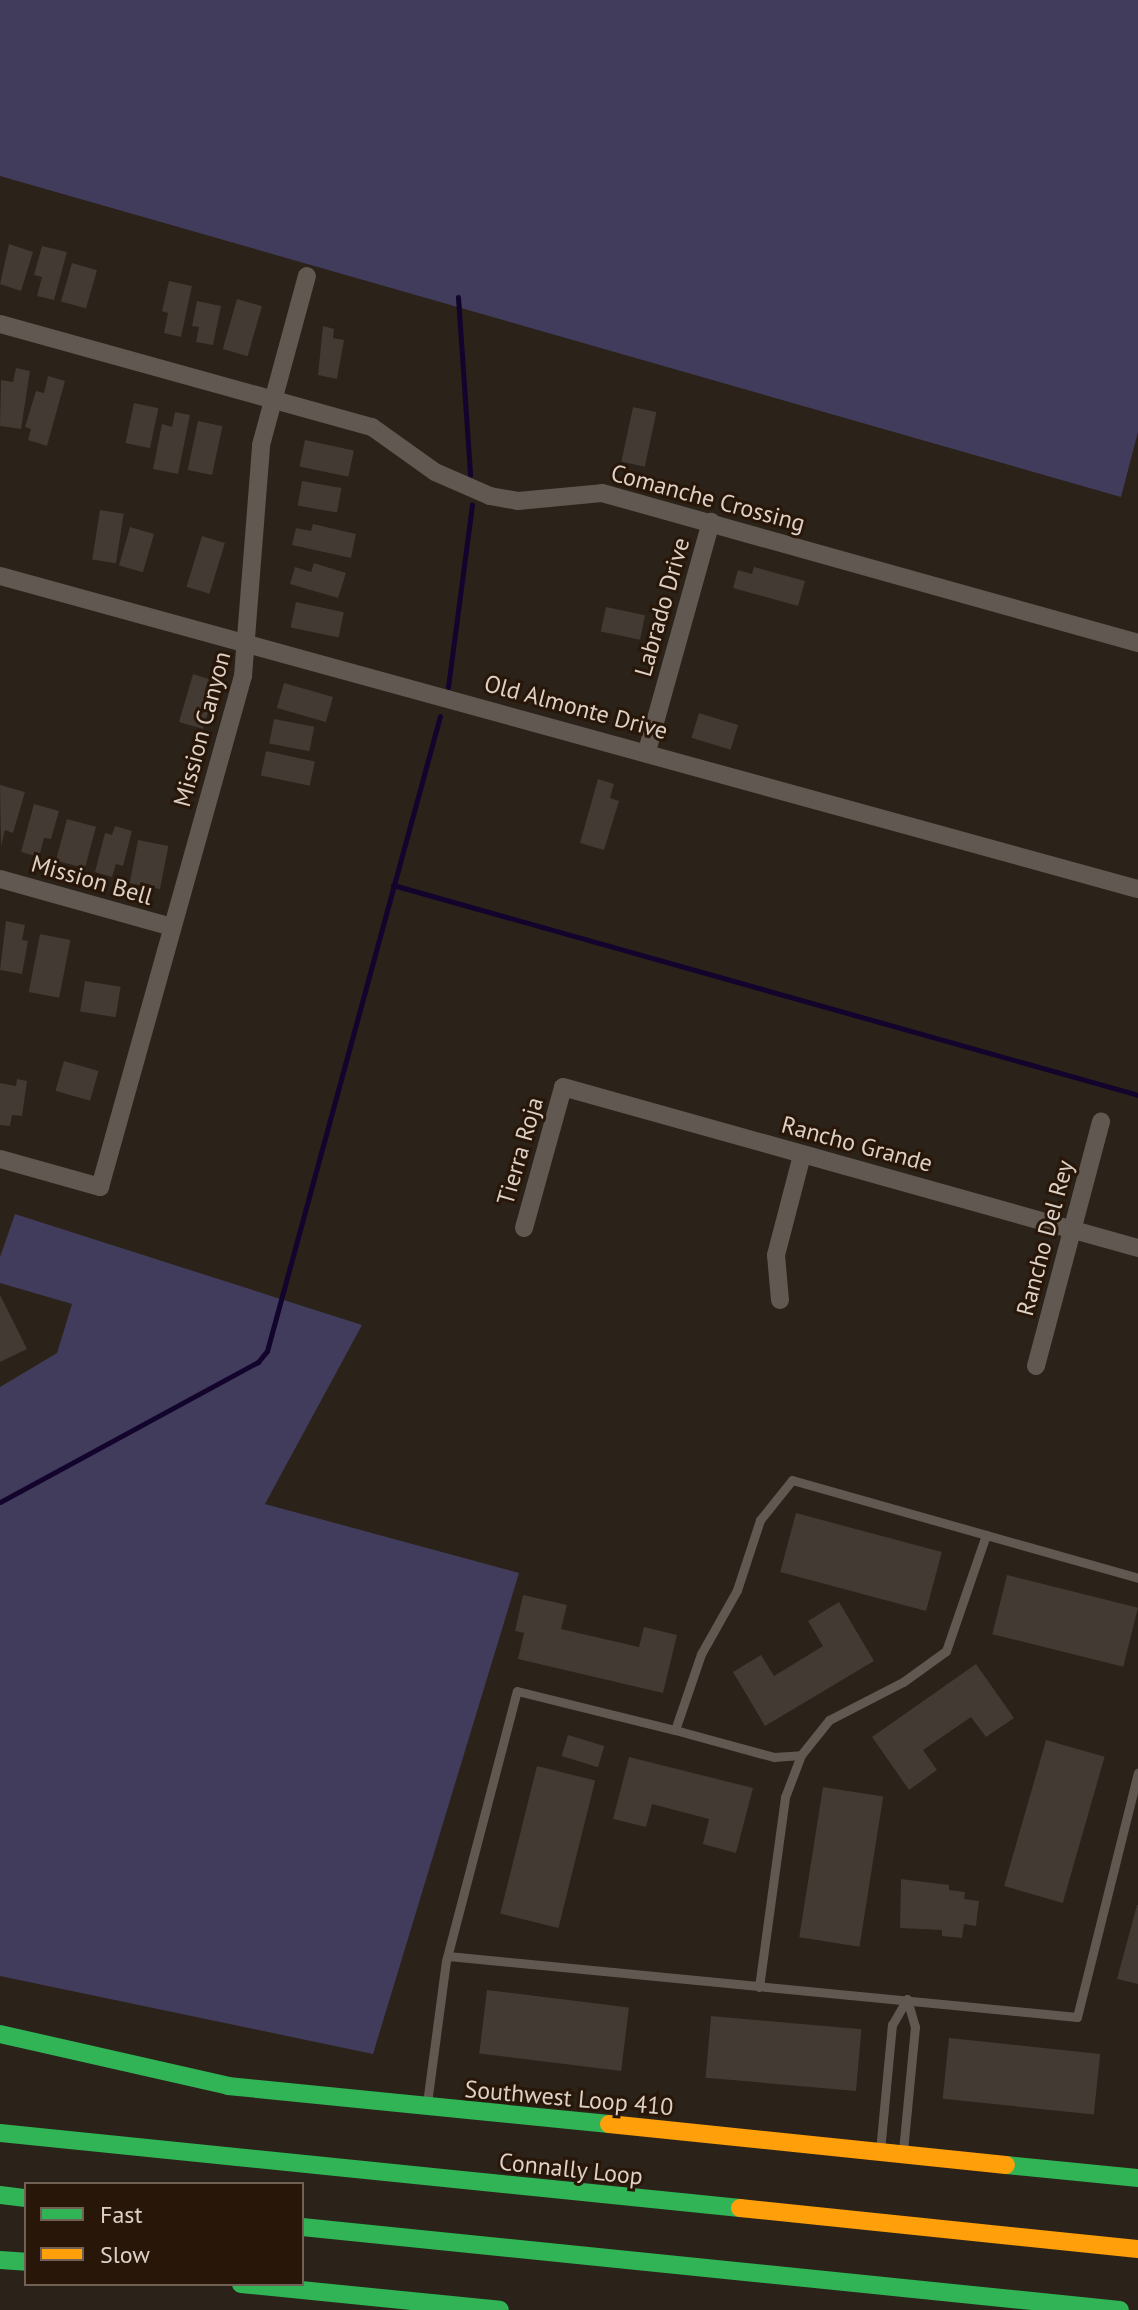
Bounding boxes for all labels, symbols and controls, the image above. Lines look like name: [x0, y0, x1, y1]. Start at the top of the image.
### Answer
street label: Comanche Crossing: [608, 458, 808, 538]
street label: Labrado Drive: [628, 534, 696, 680]
street label: Mission Canyon: [167, 648, 237, 810]
street label: Old Almonte Drive: [481, 669, 671, 745]
street label: Mission Bell: [28, 849, 156, 911]
street label: Tierra Roja: [491, 1094, 549, 1208]
street label: Rancho Grande: [778, 1110, 936, 1178]
street label: Rancho Del Rey: [1010, 1157, 1080, 1319]
street label: Southwest Loop 410: [463, 2075, 675, 2121]
street label: Connally Loop: [497, 2147, 645, 2191]
legend: [24, 2182, 304, 2286]
text: Fast: [100, 2199, 143, 2230]
text: Slow: [100, 2239, 150, 2270]

